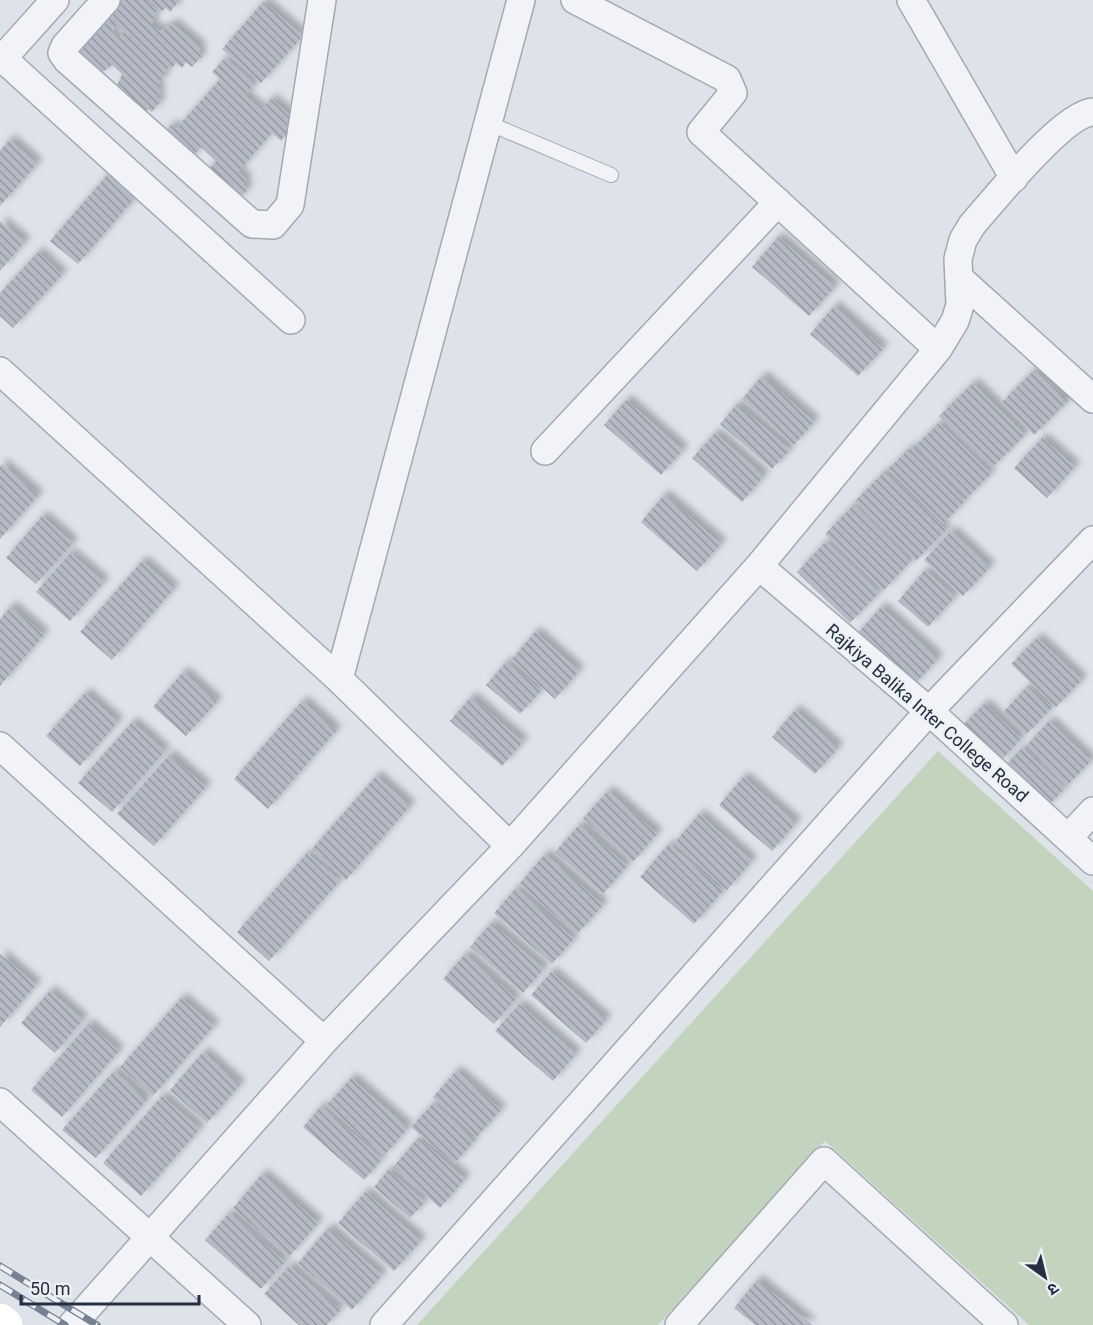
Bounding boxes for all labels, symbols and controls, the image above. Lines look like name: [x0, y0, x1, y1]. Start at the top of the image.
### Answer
street label: Rajkiya Balika Inter College Road: [822, 619, 1033, 806]
north arrow: [1015, 1247, 1075, 1307]
scale bar: [21, 1268, 200, 1306]
text: 50 m: [30, 1278, 70, 1299]
text: उ: [1043, 1279, 1062, 1300]

